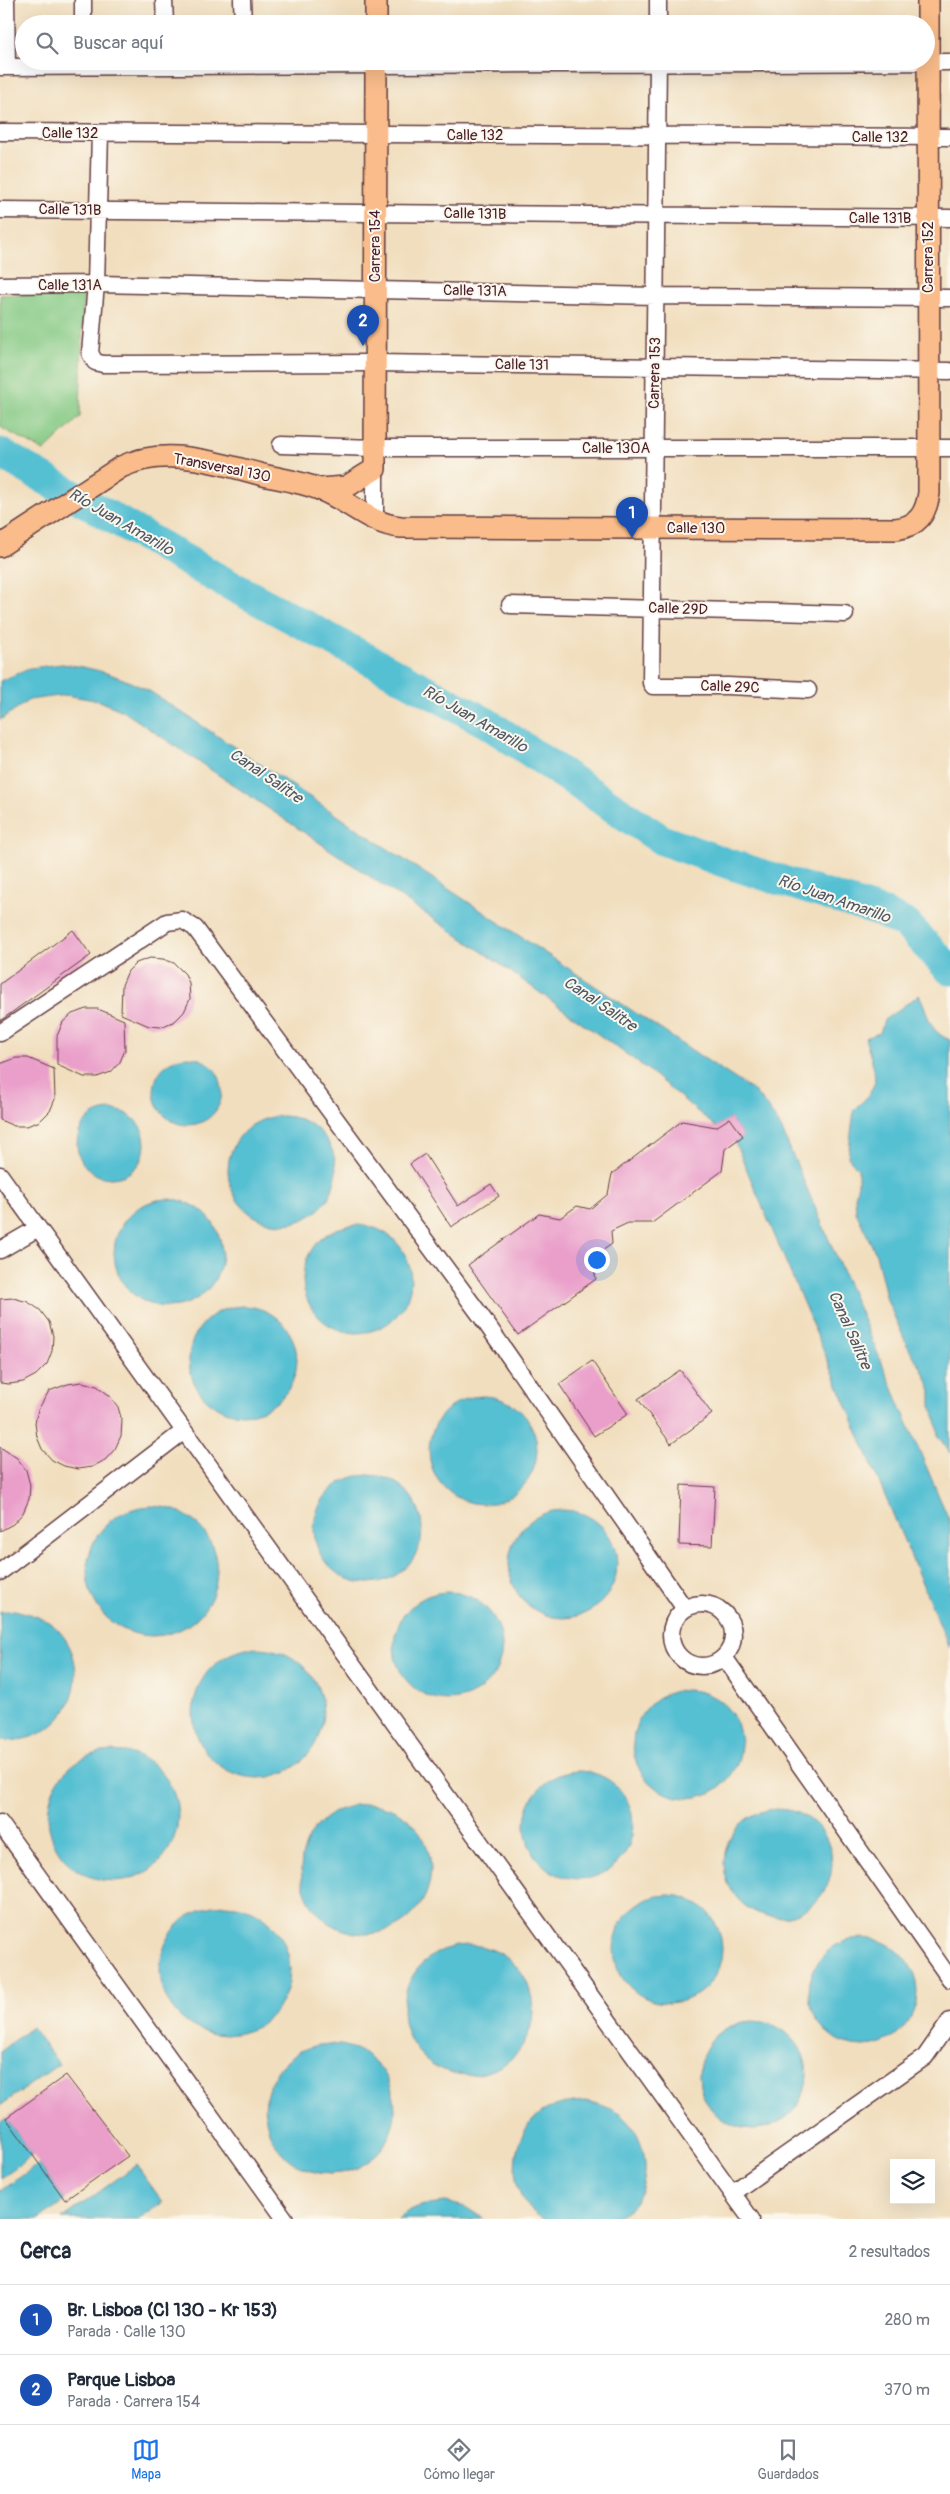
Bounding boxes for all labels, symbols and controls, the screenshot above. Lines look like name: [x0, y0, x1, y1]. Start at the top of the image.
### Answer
search box: [15, 15, 935, 70]
icon: search: [33, 29, 61, 57]
text: Buscar aquí: [73, 31, 164, 55]
street label: Calle 132: [42, 124, 98, 143]
street label: Calle 132: [447, 126, 503, 145]
street label: Calle 132: [852, 128, 908, 147]
street label: Calle 131B: [39, 200, 101, 220]
street label: Calle 131B: [444, 204, 506, 224]
street label: Calle 131B: [849, 209, 911, 228]
street label: Carrera 154: [366, 210, 385, 282]
street label: Carrera 152: [919, 221, 938, 293]
street label: Calle 131A: [38, 276, 102, 295]
street label: Calle 131A: [443, 281, 507, 301]
pin: 2: [347, 305, 379, 346]
street label: Carrera 153: [645, 337, 665, 409]
street label: Calle 131: [495, 355, 549, 375]
street label: Calle 130A: [582, 439, 650, 458]
street label: Transversal 130: [172, 449, 272, 487]
water label: Río Juan Amarillo: [65, 484, 178, 561]
pin: 1: [616, 497, 648, 538]
street label: Calle 130: [667, 519, 725, 538]
street label: Calle 29D: [648, 598, 708, 620]
street label: Calle 29C: [700, 676, 760, 698]
water label: Río Juan Amarillo: [419, 681, 532, 758]
water label: Canal Salitre: [226, 744, 308, 809]
water label: Río Juan Amarillo: [775, 870, 894, 928]
water label: Canal Salitre: [560, 972, 642, 1037]
your location: [584, 1247, 610, 1273]
water label: Canal Salitre: [824, 1288, 877, 1374]
map controls: [890, 2159, 935, 2204]
button: layers: [890, 2159, 935, 2204]
text: Cerca: [20, 2238, 71, 2265]
text: 2 resultados: [848, 2242, 930, 2262]
text: Br. Lisboa (Cl 130 - Kr 153): [67, 2298, 278, 2322]
text: 1: [33, 2310, 39, 2330]
text: 280 m: [884, 2310, 930, 2330]
text: Parada · Calle 130: [67, 2322, 186, 2342]
text: Parque Lisboa: [67, 2368, 175, 2392]
text: 2: [32, 2380, 40, 2400]
text: 370 m: [884, 2380, 930, 2400]
text: Parada · Carrera 154: [67, 2392, 200, 2412]
tab: Mapa: [131, 2436, 161, 2483]
tab: Cómo llegar: [424, 2436, 495, 2483]
tab: Guardados: [757, 2436, 819, 2483]

